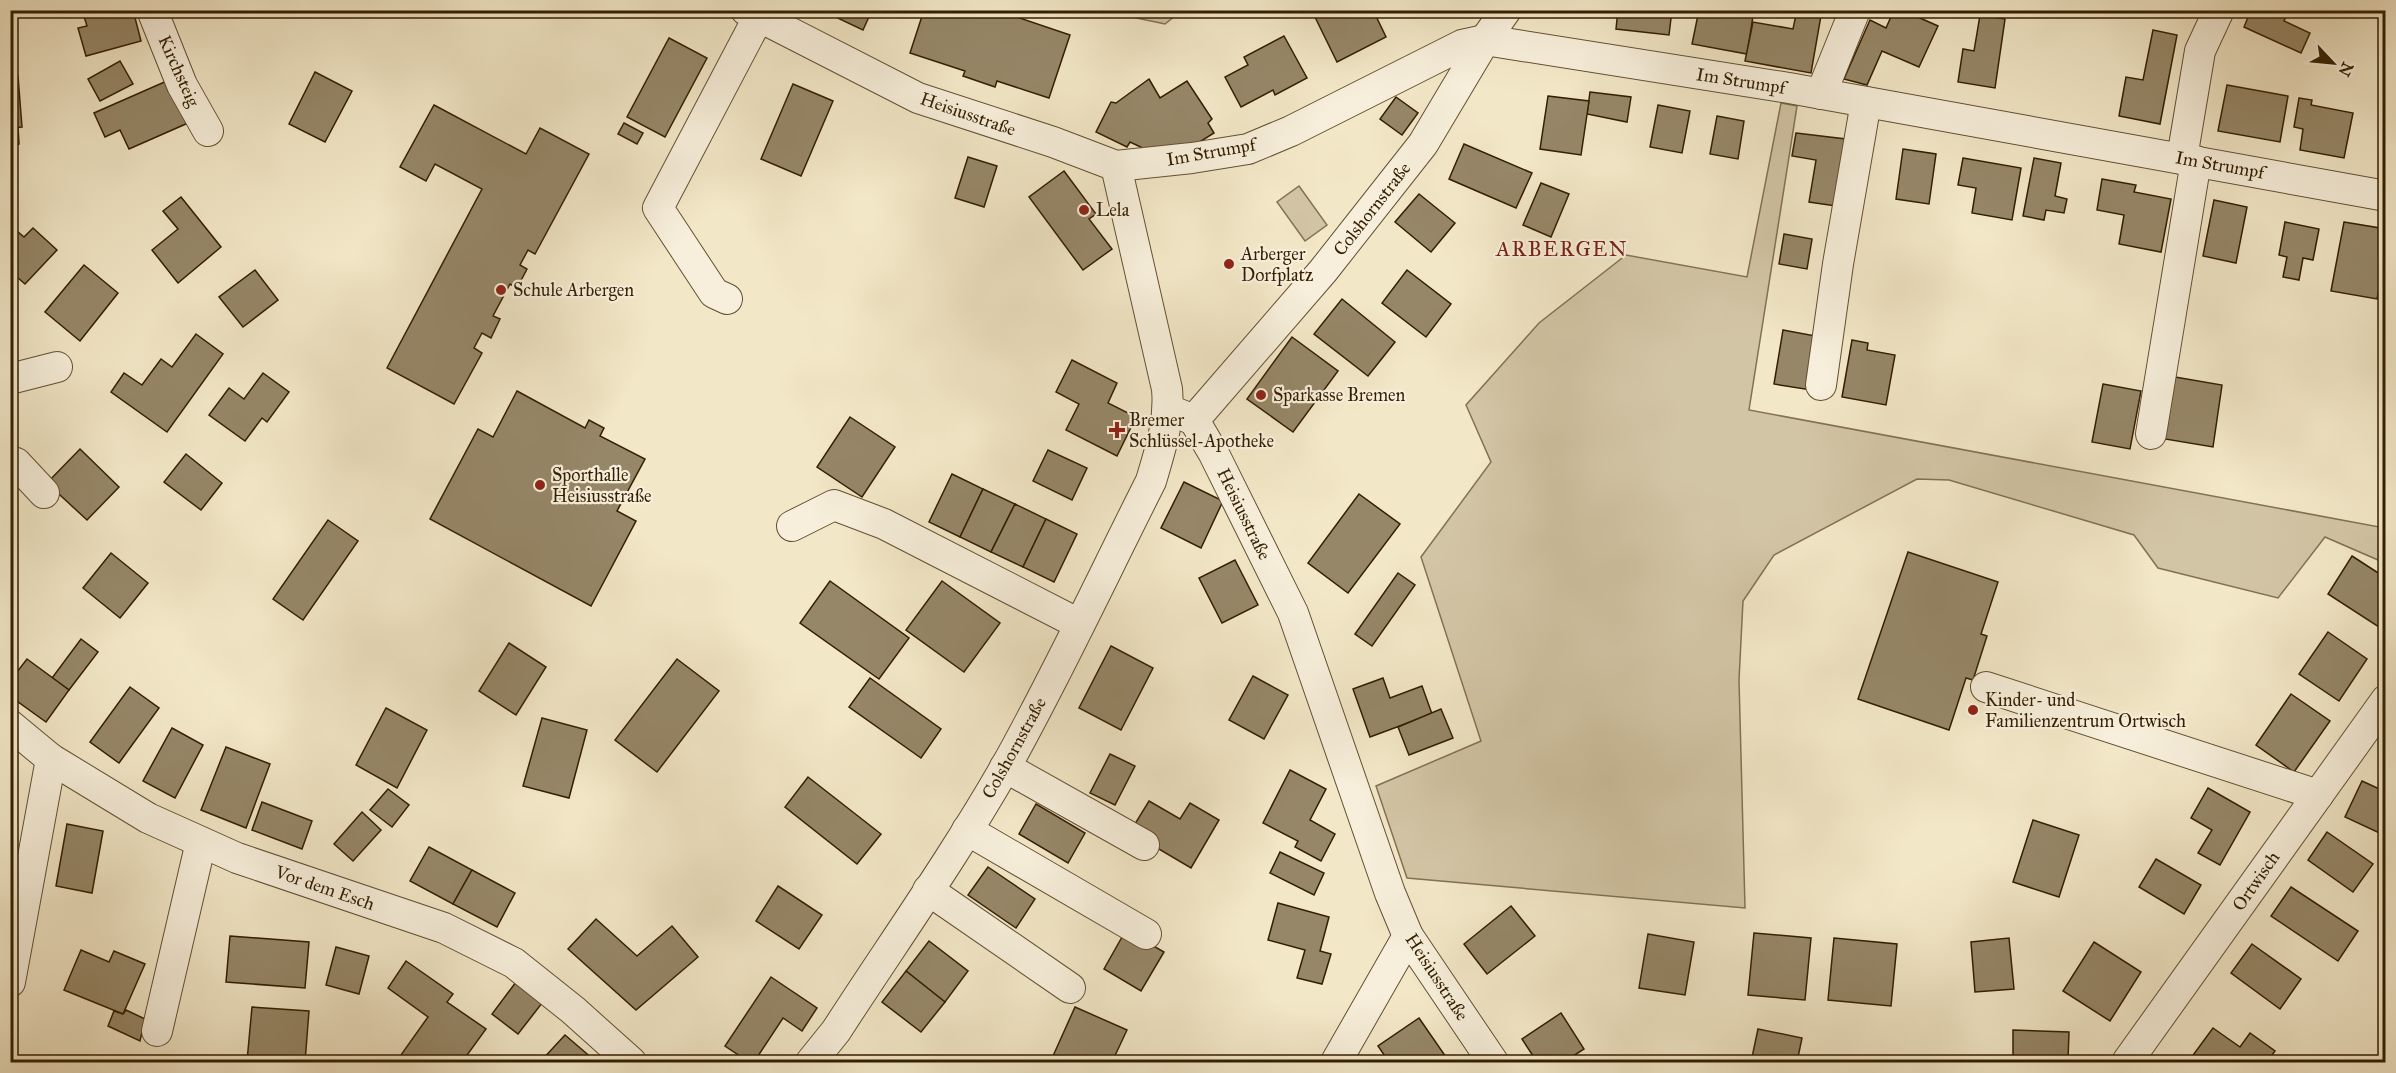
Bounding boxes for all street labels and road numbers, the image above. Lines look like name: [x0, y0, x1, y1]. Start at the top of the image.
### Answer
street label: Kirchsteig: [153, 32, 205, 111]
street label: Im Strumpf: [1695, 63, 1790, 99]
street label: Heisiusstraße: [917, 87, 1019, 141]
street label: Im Strumpf: [1165, 133, 1260, 171]
street label: Im Strumpf: [2174, 146, 2269, 184]
street label: Colshornstraße: [1329, 158, 1415, 260]
street label: Heisiusstraße: [1212, 464, 1276, 564]
street label: Colshornstraße: [977, 693, 1051, 803]
street label: Ortwisch: [2228, 847, 2284, 915]
street label: Vor dem Esch: [271, 860, 378, 915]
street label: Heisiusstraße: [1401, 929, 1473, 1025]

